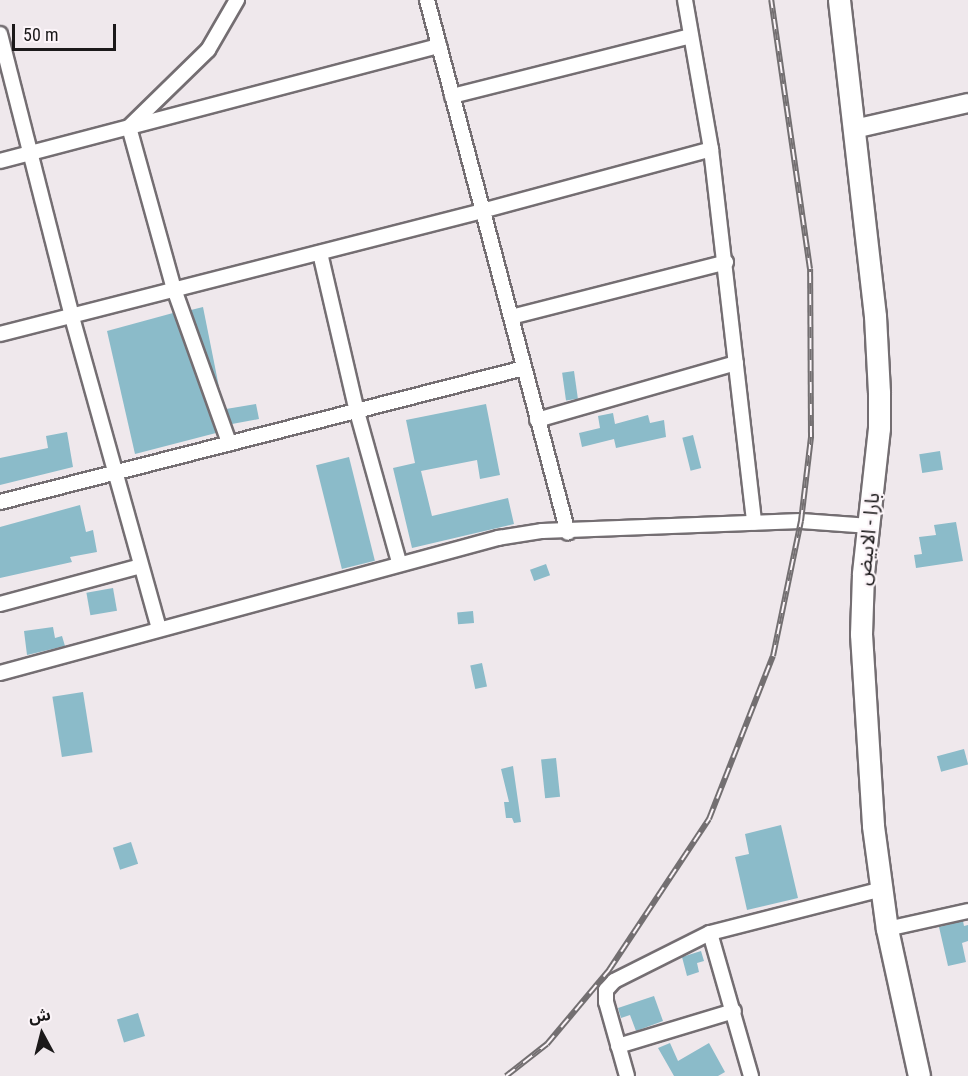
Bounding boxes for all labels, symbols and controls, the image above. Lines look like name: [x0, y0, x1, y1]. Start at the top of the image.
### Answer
scale bar: [15, 12, 118, 50]
text: 50 m: [23, 24, 58, 45]
street label: بارا - الابيض: [851, 491, 885, 587]
north arrow: [12, 1004, 72, 1064]
text: ش: [28, 1005, 52, 1026]

